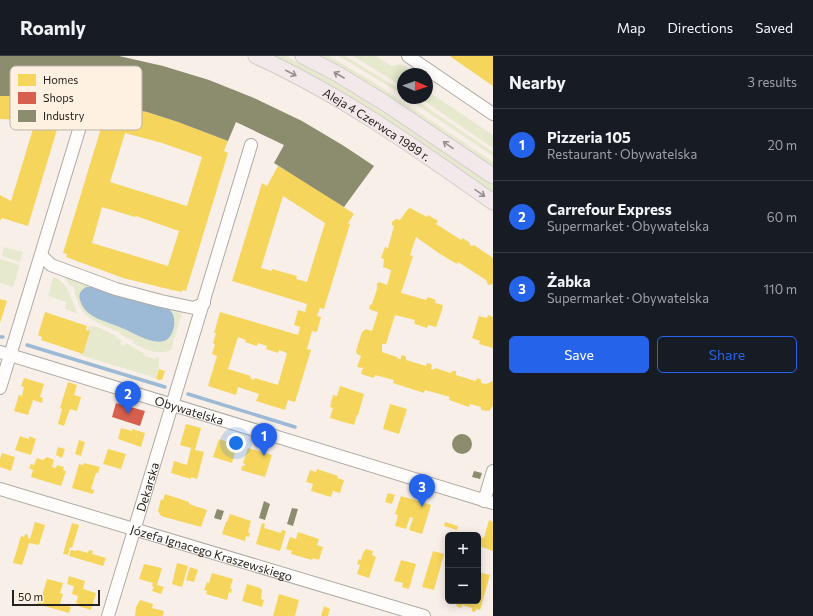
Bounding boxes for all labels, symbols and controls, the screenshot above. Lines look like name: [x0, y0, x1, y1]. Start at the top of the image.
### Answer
text: Roamly: [20, 16, 86, 39]
text: Map: [617, 19, 646, 36]
text: Directions: [668, 19, 733, 36]
text: Saved: [755, 19, 793, 36]
legend: [10, 66, 142, 130]
north arrow: [397, 68, 433, 104]
one-way arrow: [285, 69, 297, 77]
one-way arrow: [333, 70, 345, 78]
text: Nearby: [509, 72, 566, 93]
text: Homes: [43, 73, 78, 86]
text: 3 results: [748, 74, 797, 90]
street label: Aleja 4 Czerwca 1989 r.: [321, 85, 433, 163]
text: Shops: [43, 91, 74, 104]
text: Industry: [43, 109, 85, 122]
text: Pizzeria 105: [547, 128, 631, 146]
text: 1: [519, 137, 525, 153]
text: 20 m: [768, 137, 797, 153]
one-way arrow: [443, 141, 454, 149]
text: Restaurant · Obywatelska: [547, 146, 697, 162]
one-way arrow: [474, 189, 485, 197]
text: Carrefour Express: [547, 200, 672, 218]
text: 2: [518, 209, 526, 225]
text: 60 m: [767, 209, 797, 225]
text: Supermarket · Obywatelska: [547, 218, 709, 234]
text: Żabka: [547, 272, 591, 290]
text: 3: [518, 281, 526, 297]
text: 110 m: [764, 281, 797, 297]
text: Supermarket · Obywatelska: [547, 290, 709, 306]
button: Save: [509, 336, 649, 373]
button: Share: [657, 336, 797, 373]
pin: 2: [115, 381, 141, 414]
street label: Obywatelska: [153, 393, 225, 427]
pin: 1: [251, 423, 277, 456]
your location: [226, 433, 246, 453]
street label: Dekarska: [133, 460, 161, 513]
pin: 3: [409, 474, 435, 507]
street label: Józefa Ignacego Kraszewskiego: [129, 522, 294, 583]
map controls: [445, 532, 481, 604]
button: +: [445, 532, 481, 568]
button: −: [445, 568, 481, 604]
scale bar: [12, 588, 100, 607]
text: 50 m: [18, 590, 43, 603]

